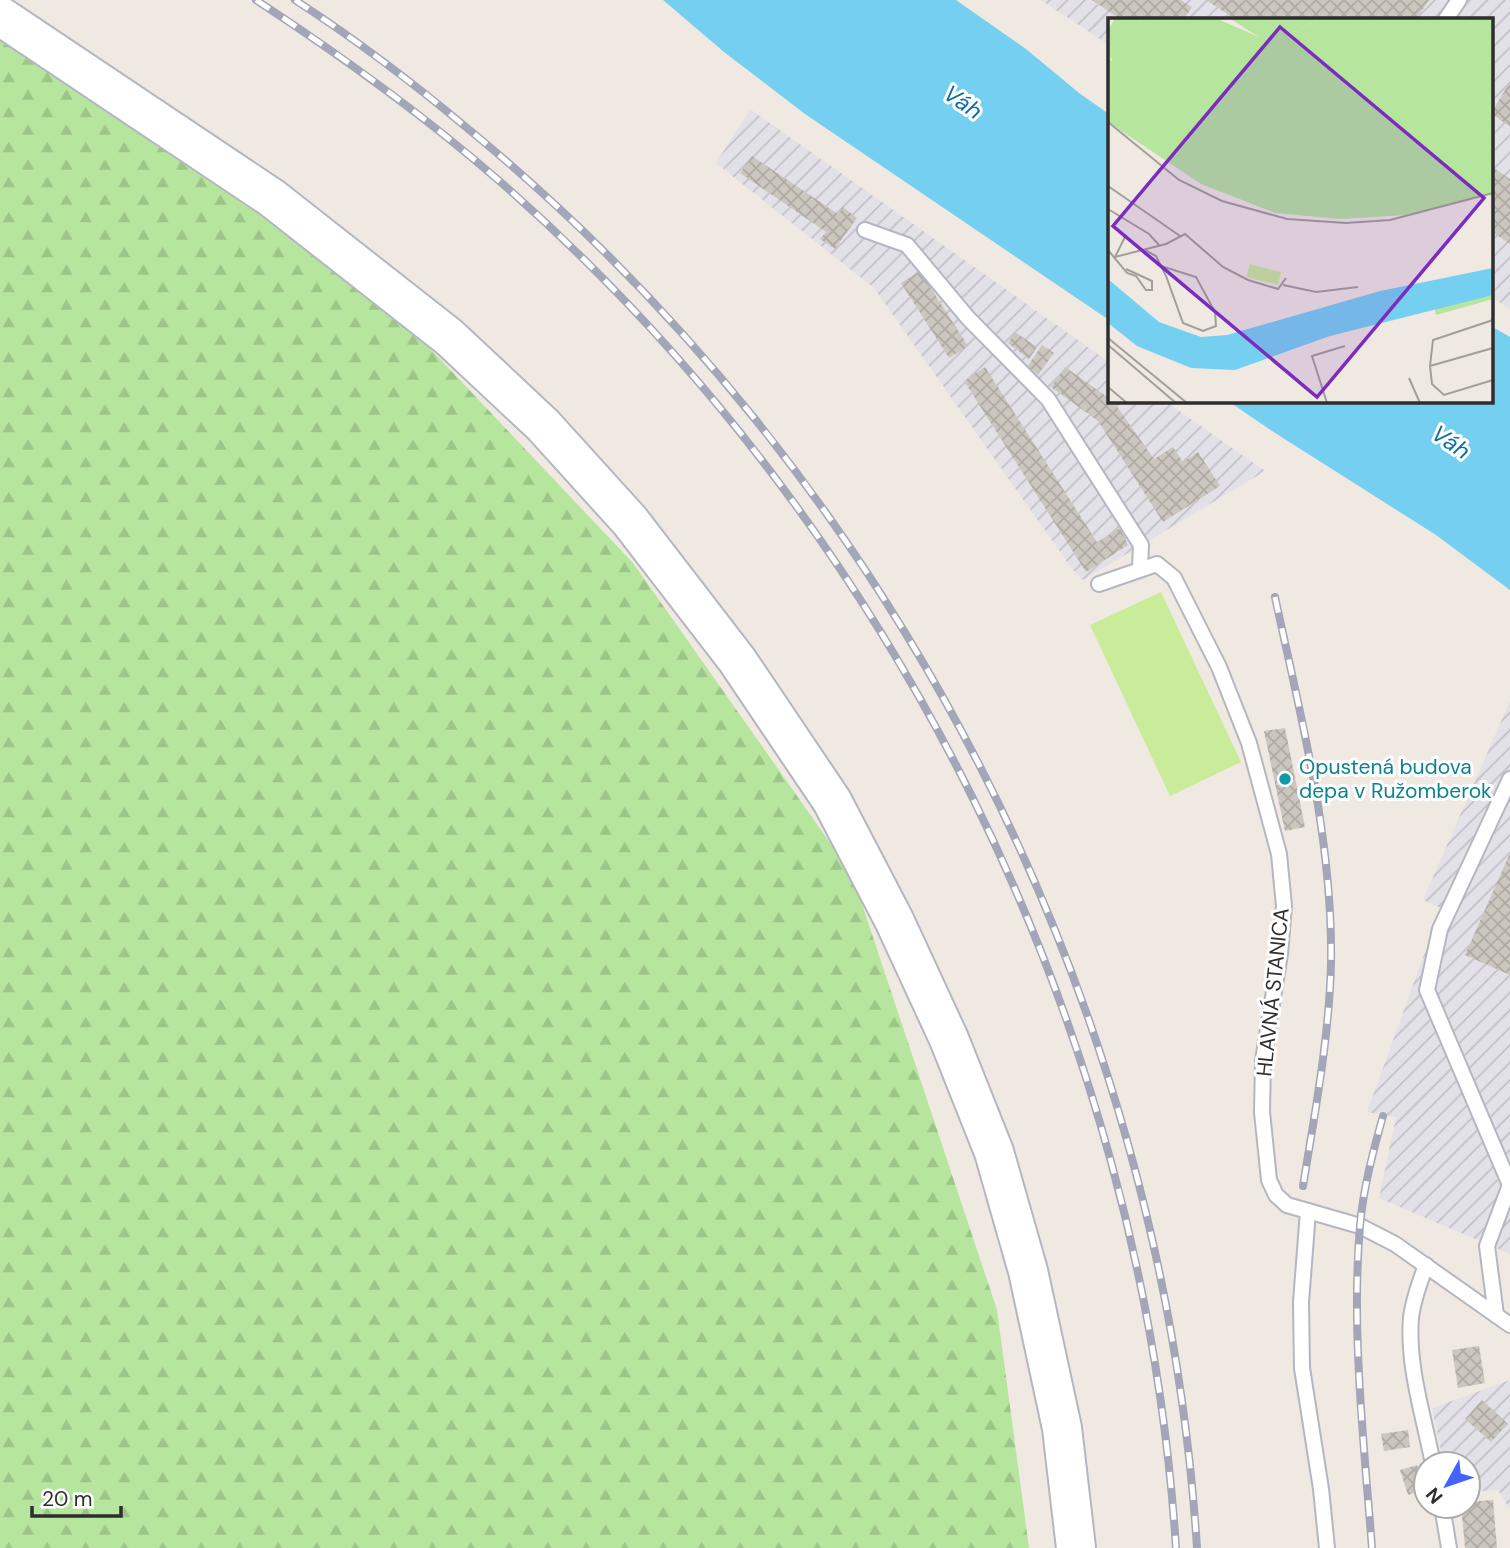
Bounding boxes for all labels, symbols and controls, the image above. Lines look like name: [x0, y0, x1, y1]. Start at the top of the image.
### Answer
inset map: [1108, 18, 1492, 402]
water label: Váh: [938, 78, 988, 126]
water label: Váh: [1426, 418, 1476, 466]
place label: Opustená budova depa v Ružomberok: [1299, 753, 1492, 805]
marker: Opustená budova depa v Ružomberok: [1277, 771, 1293, 787]
street label: HLAVNÁ STANICA: [1250, 906, 1296, 1078]
north arrow: [1412, 1450, 1482, 1520]
scale bar: [32, 1474, 121, 1518]
text: N: [1420, 1482, 1448, 1509]
text: 20 m: [42, 1485, 93, 1513]

